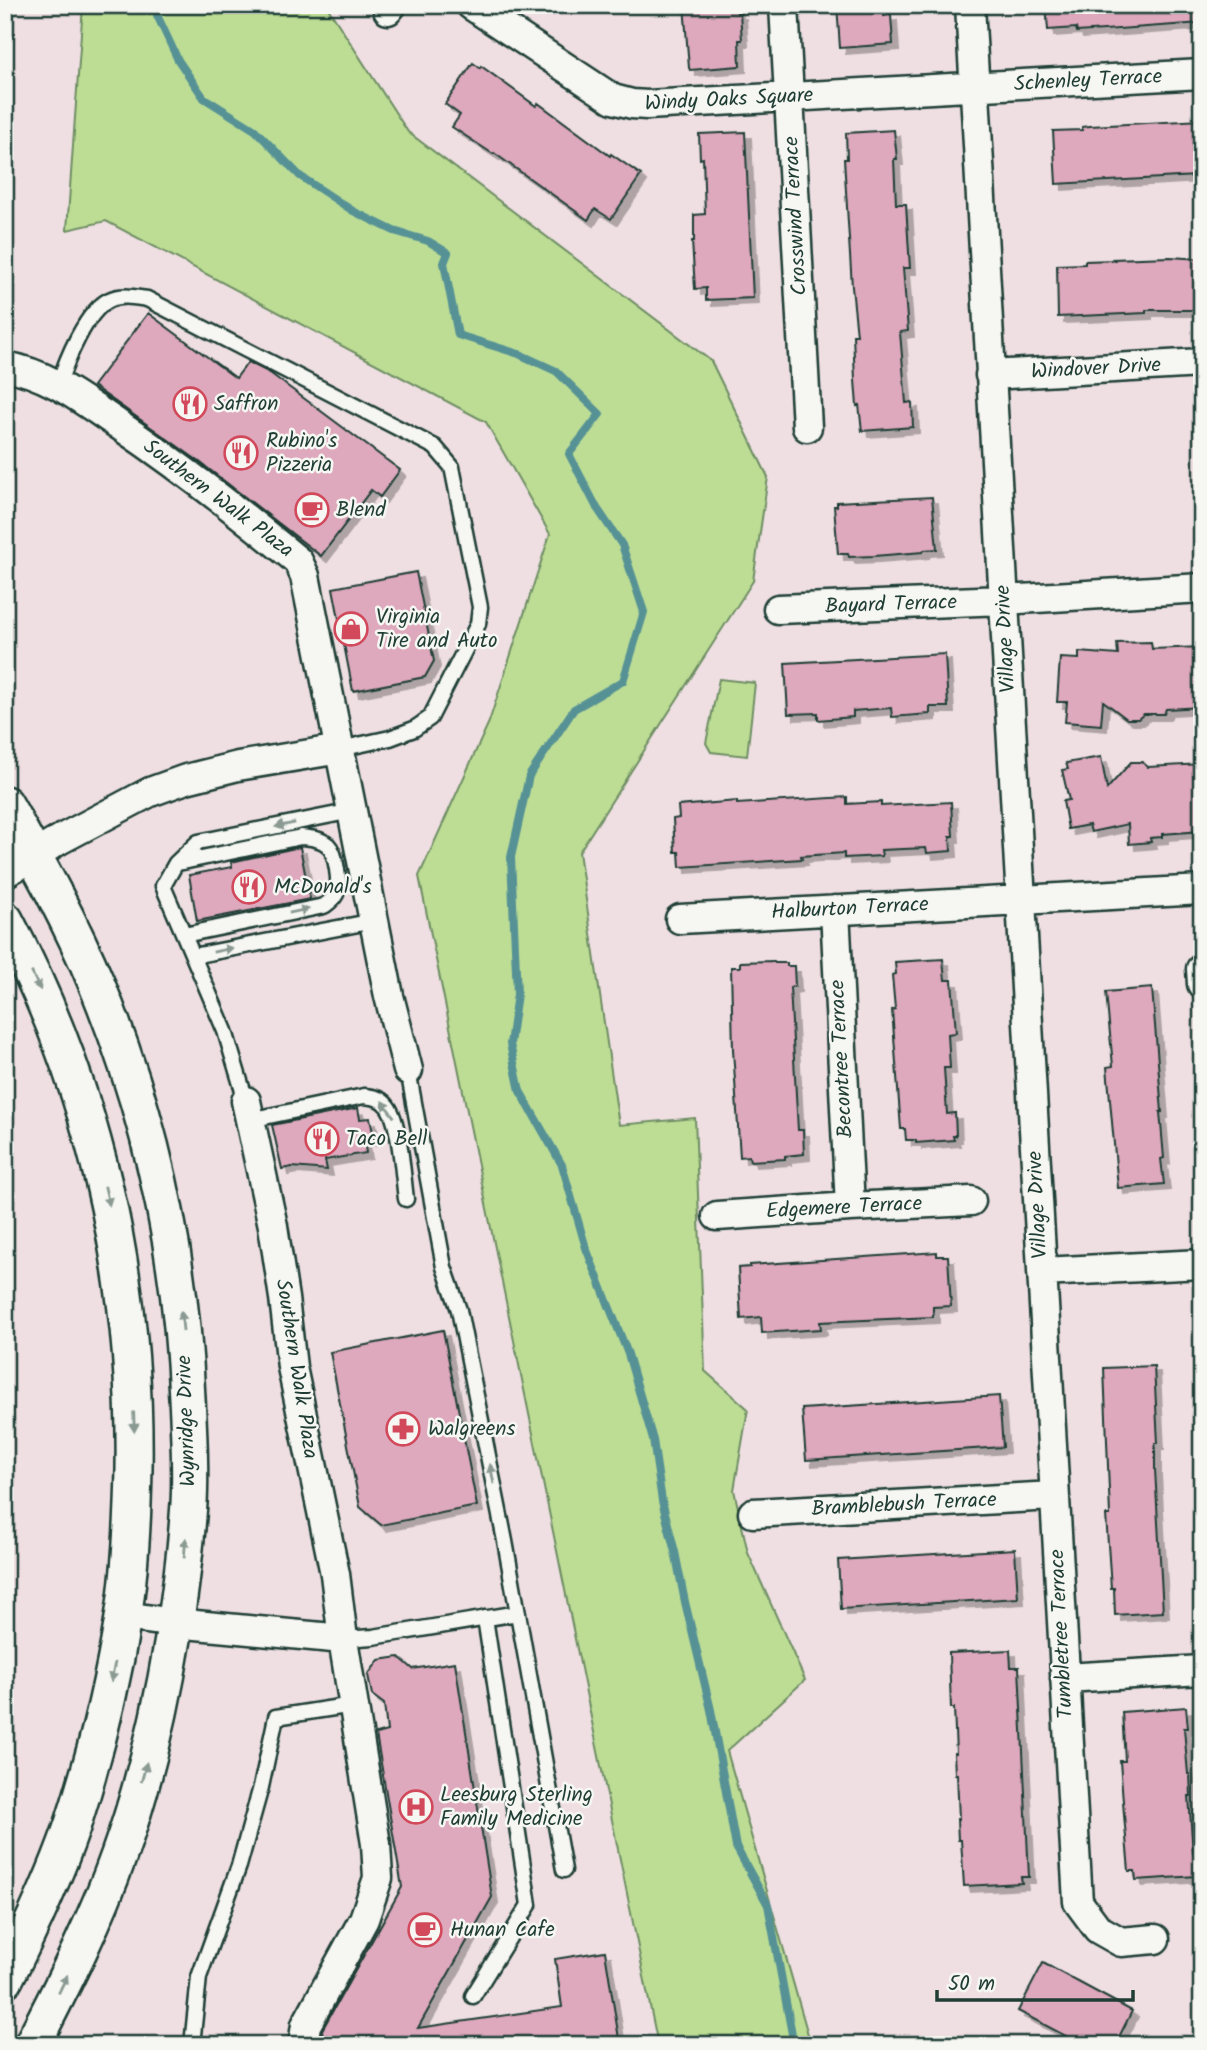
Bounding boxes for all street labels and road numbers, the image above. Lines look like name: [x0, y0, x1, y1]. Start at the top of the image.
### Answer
street label: Schenley Terrace: [1013, 61, 1164, 101]
street label: Windy Oaks Square: [644, 79, 815, 121]
street label: Crosswind Terrace: [775, 135, 817, 296]
street label: Windover Drive: [1030, 349, 1162, 389]
street label: Southern Walk Plaza: [136, 431, 300, 567]
street label: Village Drive: [987, 584, 1025, 694]
street label: Bayard Terrace: [824, 586, 958, 624]
street label: Halburton Terrace: [770, 888, 930, 930]
street label: Becontree Terrace: [821, 978, 863, 1139]
street label: Village Drive: [1019, 1150, 1057, 1260]
street label: Edgemere Terrace: [765, 1187, 924, 1229]
street label: Southern Walk Plaza: [266, 1277, 326, 1461]
street label: Wynridge Drive: [168, 1354, 206, 1487]
street label: Bramblebush Terrace: [811, 1484, 998, 1526]
street label: Tumbletree Terrace: [1041, 1548, 1083, 1719]

